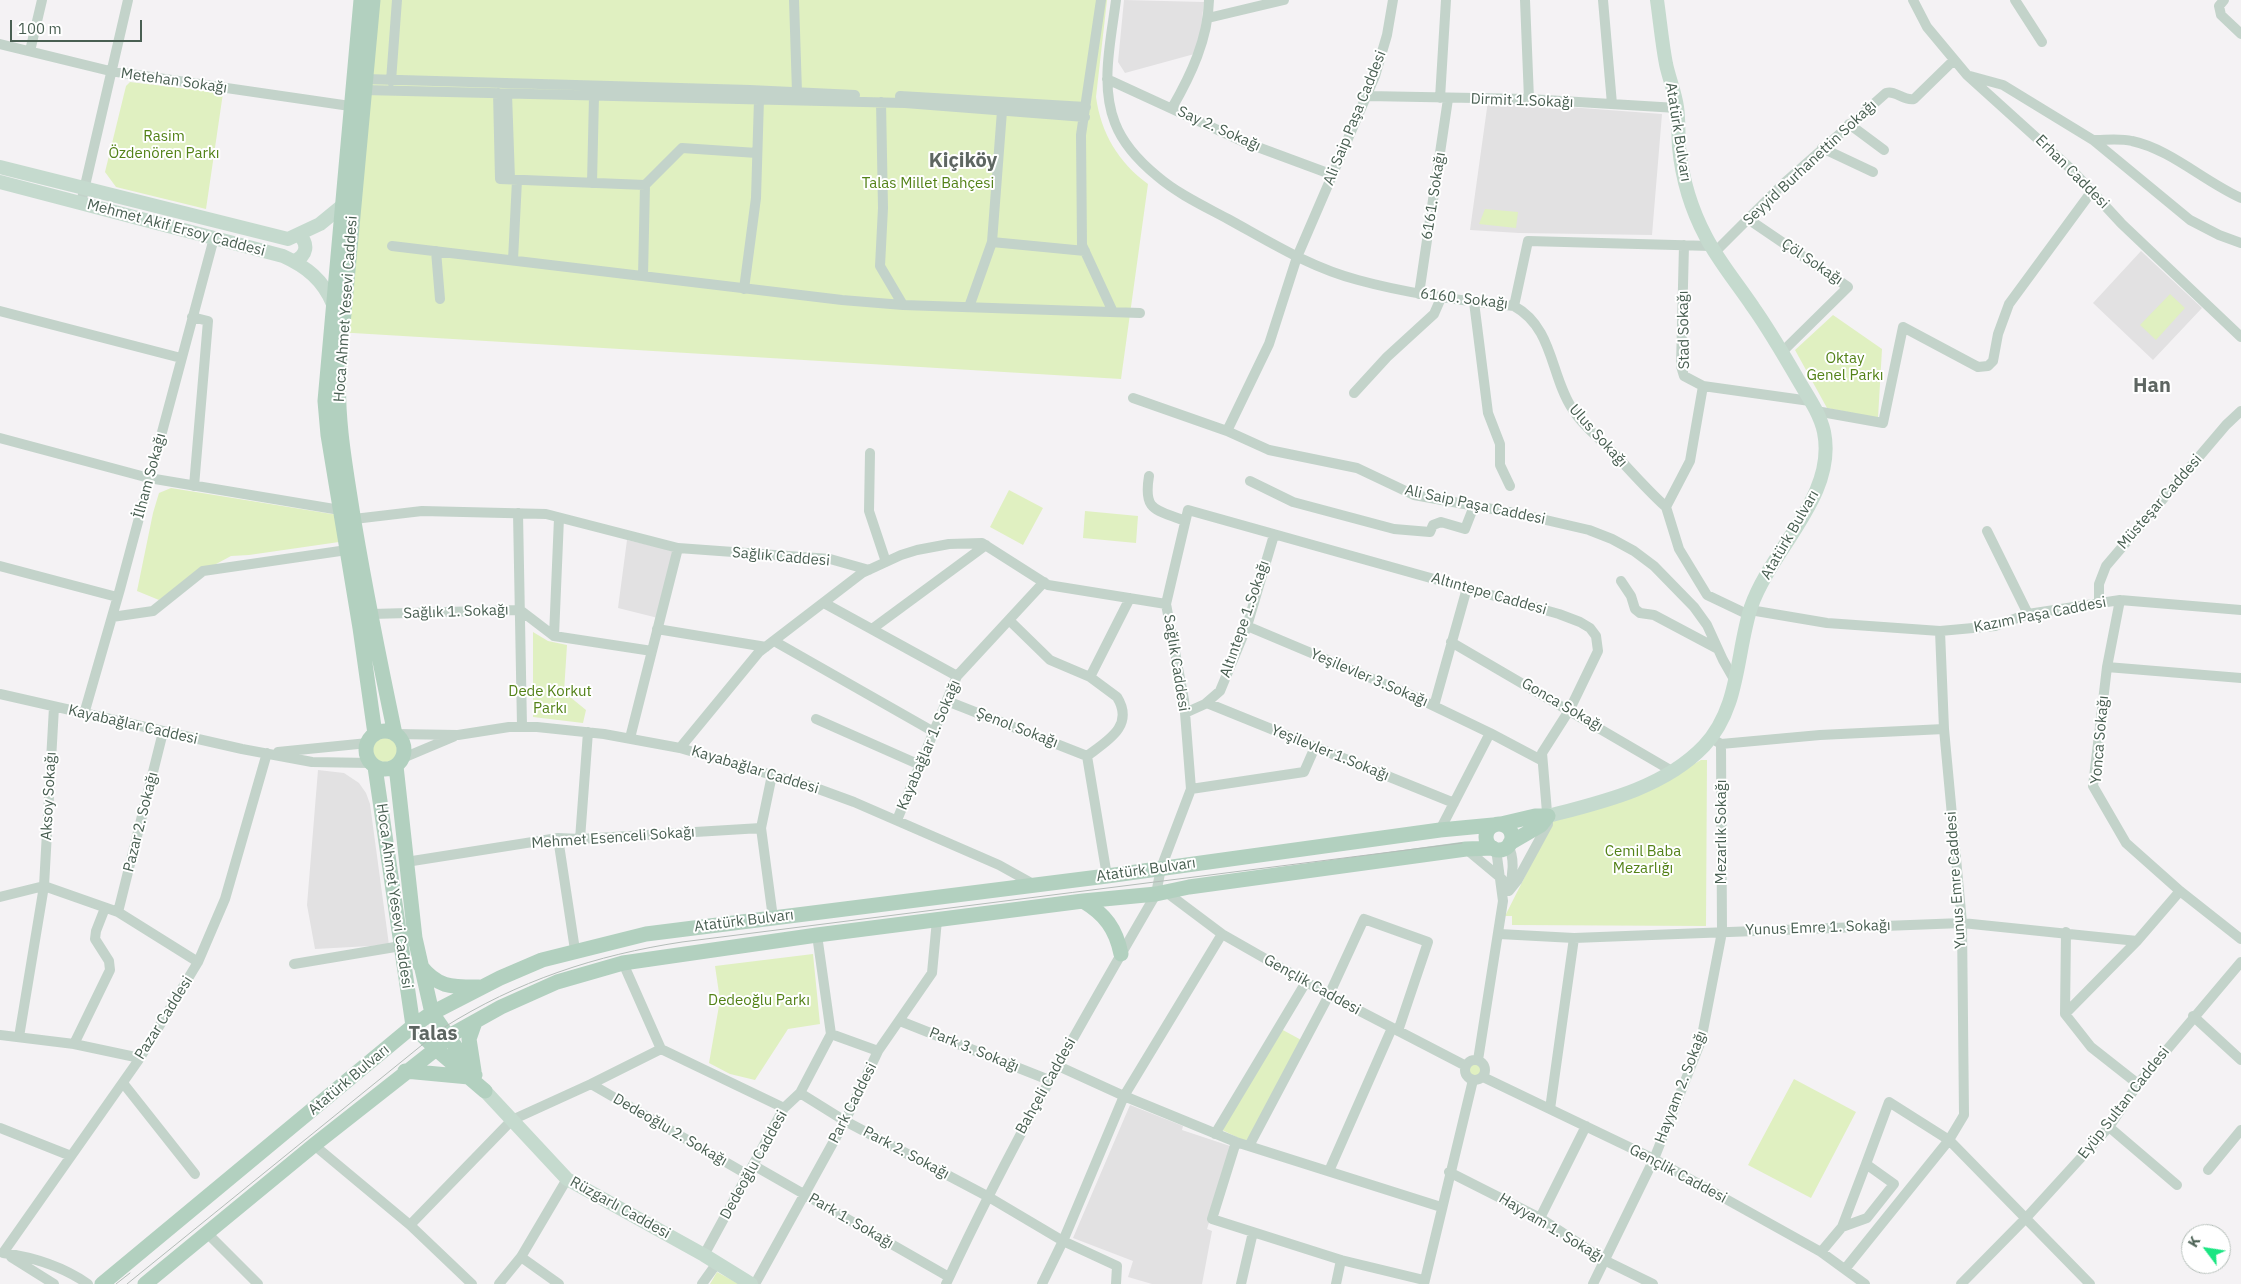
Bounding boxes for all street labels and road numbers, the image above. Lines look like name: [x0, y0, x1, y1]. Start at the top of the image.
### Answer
street label: Ali Saip Paşa Caddesi: [1320, 48, 1390, 188]
street label: Metehan Sokağı: [120, 65, 228, 97]
street label: Atatürk Bulvarı: [1661, 81, 1695, 183]
street label: Dirmit 1.Sokağı: [1470, 90, 1574, 112]
street label: Seyyid Burhanettin Sokağı: [1740, 96, 1880, 230]
street label: Say 2. Sokağı: [1175, 103, 1263, 155]
street label: Erhan Caddesi: [2031, 131, 2113, 213]
street label: 6161. Sokağı: [1418, 151, 1450, 241]
street label: Mehmet Akif Ersoy Caddesi: [85, 196, 267, 260]
street label: Hoca Ahmet Yesevi Caddesi: [331, 215, 361, 403]
street label: Çöl Sokağı: [1778, 235, 1846, 289]
street label: 6160. Sokağı: [1419, 285, 1509, 313]
street label: Stad Sokağı: [1674, 290, 1694, 370]
street label: Ulus Sokağı: [1565, 401, 1631, 471]
street label: İlham Sokağı: [130, 431, 170, 521]
street label: Müsteşar Caddesi: [2114, 451, 2206, 553]
street label: Ali Saip Paşa Caddesi: [1403, 481, 1547, 529]
street label: Atatürk Bulvarı: [1757, 487, 1823, 583]
street label: Sağlık Caddesi: [731, 544, 831, 570]
street label: Altıntepe 1.Sokağı: [1216, 558, 1274, 680]
street label: Altıntepe Caddesi: [1429, 569, 1549, 619]
street label: Kazım Paşa Caddesi: [1972, 593, 2108, 637]
street label: Sağlık 1. Sokağı: [403, 601, 509, 623]
street label: Sağlık Caddesi: [1159, 613, 1193, 713]
street label: Yeşilevler 3.Sokağı: [1307, 645, 1431, 711]
street label: Gonca Sokağı: [1518, 674, 1606, 736]
street label: Kayabağlar 1. Sokağı: [893, 677, 965, 813]
street label: Yonca Sokağı: [2087, 695, 2113, 785]
street label: Kayabağlar Caddesi: [67, 701, 199, 749]
street label: Şenol Sokağı: [974, 704, 1060, 752]
street label: Yeşilevler 1.Sokağı: [1268, 721, 1392, 785]
street label: Kayabağlar Caddesi: [689, 742, 821, 798]
street label: Aksoy Sokağı: [38, 751, 60, 841]
street label: Pazar 2. Sokağı: [120, 770, 162, 874]
street label: Mezarlık Sokağı: [1713, 780, 1731, 884]
street label: Hoca Ahmet Yesevi Caddesi: [372, 802, 416, 990]
street label: Yunus Emre Caddesi: [1942, 811, 1970, 949]
street label: Mehmet Esenceli Sokağı: [531, 823, 695, 853]
street label: Atatürk Bulvarı: [1095, 854, 1197, 886]
street label: Atatürk Bulvarı: [693, 906, 795, 936]
street label: Yunus Emre 1. Sokağı: [1745, 916, 1891, 940]
street label: Gençlik Caddesi: [1260, 951, 1364, 1019]
street label: Pazar Caddesi: [131, 973, 197, 1063]
street label: Park 3. Sokağı: [926, 1024, 1022, 1076]
street label: Hayyam 2. Sokağı: [1651, 1028, 1711, 1146]
street label: Bahçeli Caddesi: [1012, 1035, 1080, 1137]
street label: Atatürk Bulvarı: [305, 1041, 393, 1119]
street label: Eyüp Sultan Caddesi: [2075, 1043, 2173, 1163]
street label: Park Caddesi: [825, 1060, 881, 1146]
street label: Dedeoğlu 2. Sokağı: [610, 1090, 730, 1170]
street label: Dedeoğlu Caddesi: [717, 1107, 791, 1223]
street label: Park 2. Sokağı: [860, 1123, 952, 1183]
street label: Gençlik Caddesi: [1626, 1141, 1730, 1207]
street label: Rüzgarlı Caddesi: [567, 1173, 673, 1243]
street label: Park 1. Sokağı: [805, 1189, 897, 1253]
street label: Hayyam 1. Sokağı: [1495, 1190, 1607, 1266]

